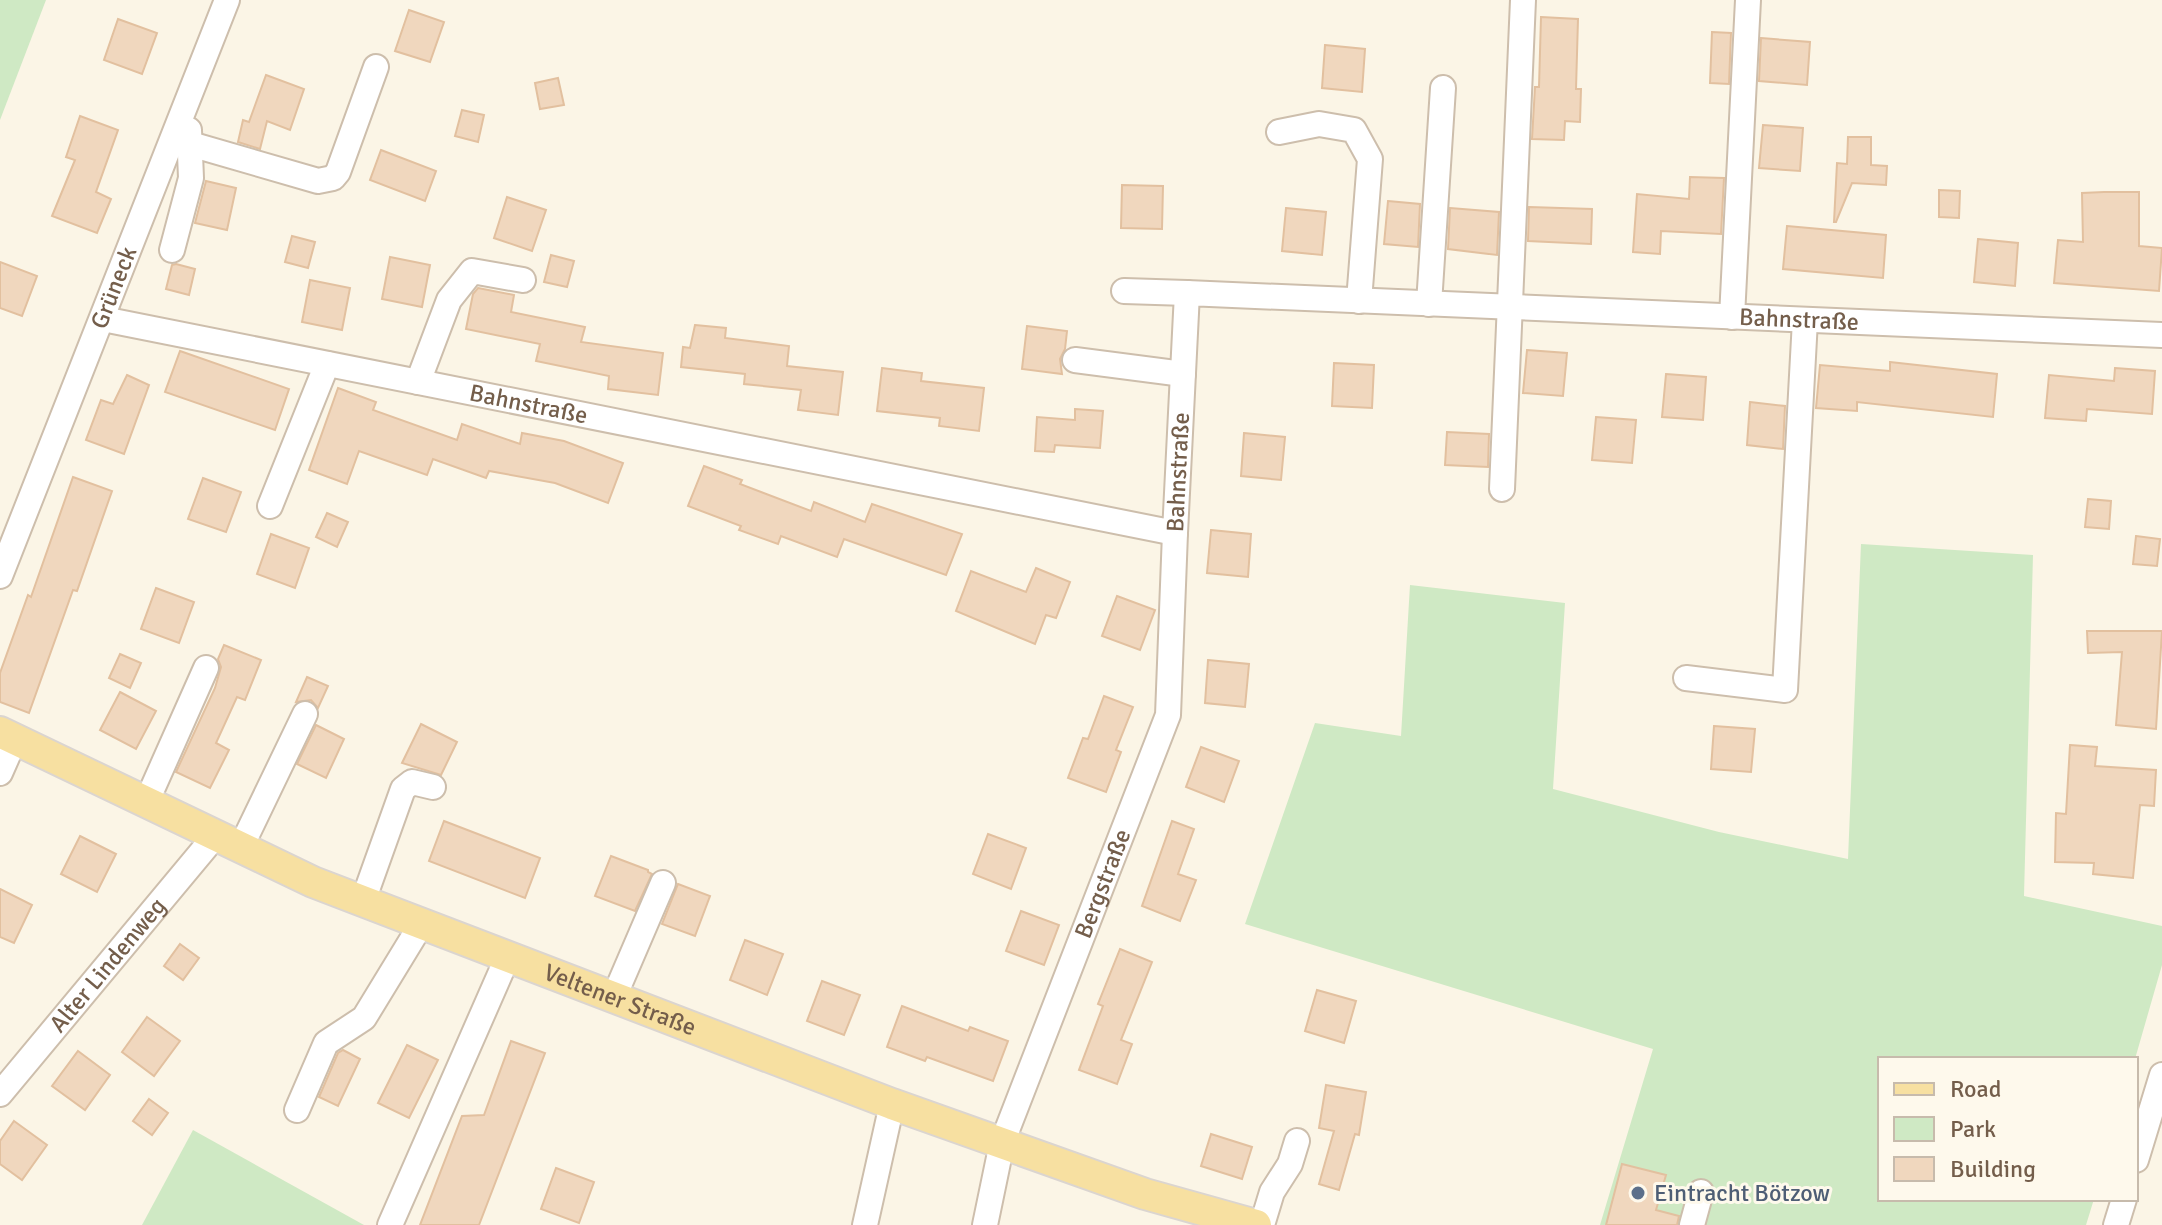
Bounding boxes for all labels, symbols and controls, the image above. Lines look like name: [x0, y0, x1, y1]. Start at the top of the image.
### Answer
street label: Grüneck: [84, 242, 143, 333]
street label: Bahnstraße: [1739, 302, 1859, 337]
street label: Bahnstraße: [467, 378, 590, 430]
street label: Bahnstraße: [1160, 412, 1196, 533]
street label: Bergstraße: [1068, 825, 1137, 942]
street label: Alter Lindenweg: [43, 891, 172, 1038]
street label: Veltener Straße: [540, 957, 700, 1042]
legend: [1878, 1057, 2138, 1201]
text: Road: [1950, 1074, 2001, 1104]
text: Park: [1950, 1114, 1996, 1144]
text: Building: [1950, 1154, 2036, 1184]
place label: Eintracht Bötzow: [1654, 1178, 1830, 1208]
marker: Eintracht Bötzow: [1629, 1184, 1647, 1202]

